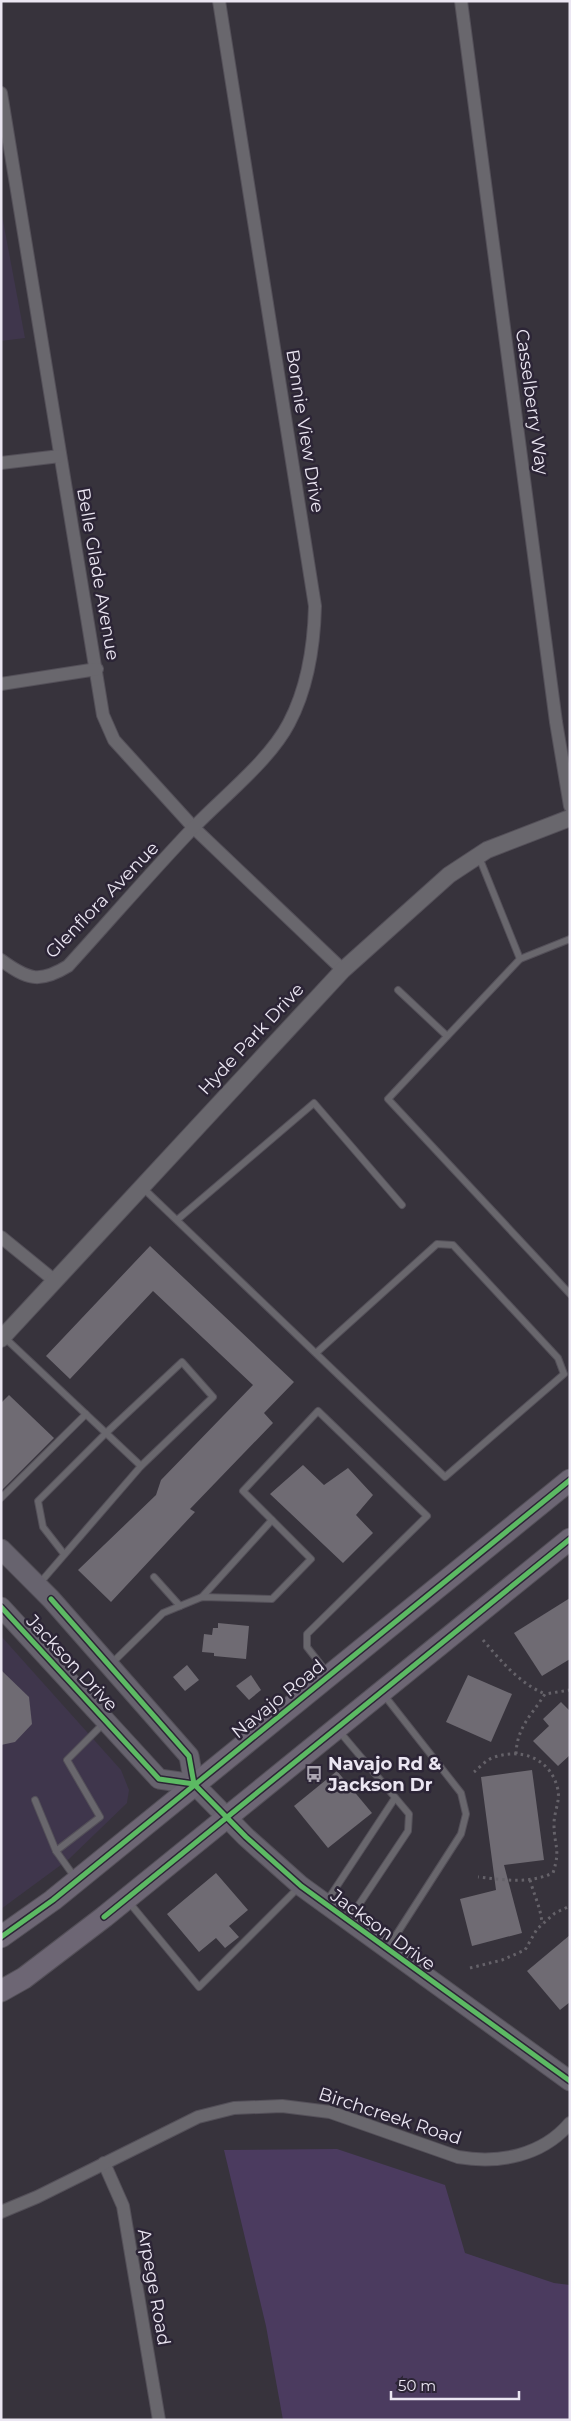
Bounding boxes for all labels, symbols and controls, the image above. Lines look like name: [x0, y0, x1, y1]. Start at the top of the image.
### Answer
street label: Casselberry Way: [511, 328, 553, 477]
street label: Bonnie View Drive: [281, 348, 329, 514]
street label: Belle Glade Avenue: [72, 486, 124, 662]
street label: Glenflora Avenue: [41, 837, 163, 963]
street label: Hyde Park Drive: [194, 978, 309, 1099]
street label: Jackson Drive: [21, 1609, 122, 1716]
street label: Navajo Road: [227, 1655, 329, 1743]
place label: Navajo Rd & Jackson Dr: [327, 1753, 441, 1796]
bus stop icon: Navajo Rd & Jackson Dr: [304, 1764, 324, 1784]
street label: Jackson Drive: [325, 1884, 440, 1975]
street label: Birchcreek Road: [316, 2083, 464, 2149]
street label: Arpege Road: [133, 2227, 175, 2347]
scale bar: [391, 2368, 518, 2400]
text: 50 m: [398, 2376, 436, 2395]

